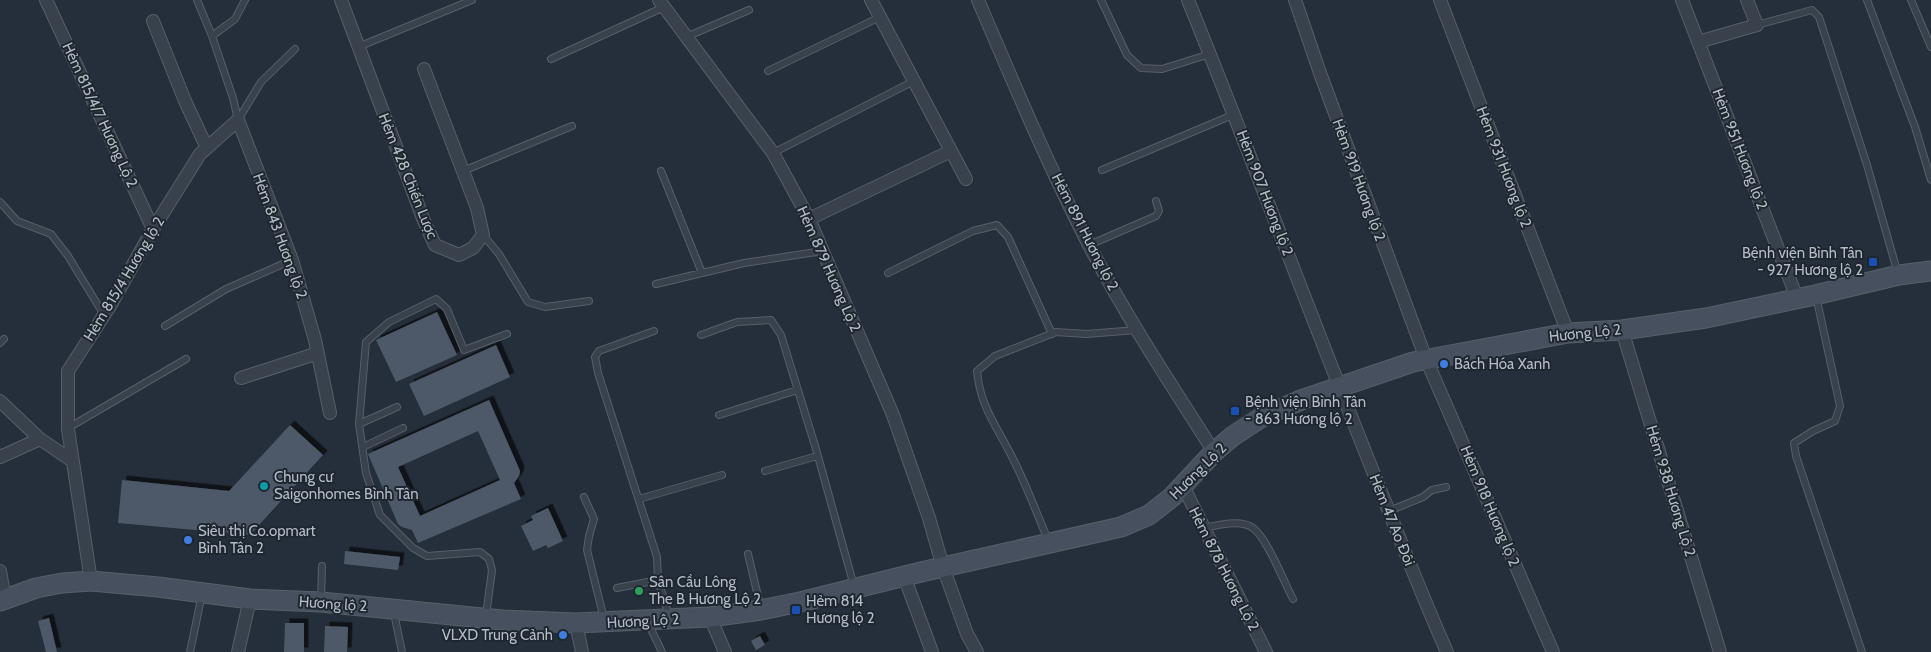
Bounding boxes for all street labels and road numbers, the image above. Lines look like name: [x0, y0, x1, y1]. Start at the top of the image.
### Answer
street label: Hẻm 815/4/7 Hương Lộ 2: [58, 40, 142, 191]
street label: Hẻm 951 Hương lộ 2: [1709, 86, 1771, 212]
street label: Hẻm 931 Hương lộ 2: [1473, 104, 1535, 230]
street label: Hẻm 428 Chiến Lược: [375, 111, 441, 242]
street label: Hẻm 919 Hương lộ 2: [1329, 116, 1389, 244]
street label: Hẻm 907 Hương lộ 2: [1233, 128, 1297, 258]
street label: Hẻm 891 Hương lộ 2: [1048, 170, 1122, 294]
street label: Hẻm 843 Hương lộ 2: [249, 171, 311, 301]
street label: Hẻm 879 Hương Lộ 2: [793, 203, 865, 335]
street label: Hẻm 815/4 Hương lộ 2: [80, 214, 168, 344]
street label: Hương Lộ 2: [1548, 320, 1622, 346]
street label: Hẻm 938 Hương Lộ 2: [1642, 423, 1700, 559]
street label: Hương Lộ 2: [1166, 439, 1230, 503]
street label: Hẻm 918 Hương lộ 2: [1456, 443, 1524, 569]
street label: Hẻm 47 Ao Đôi: [1365, 472, 1419, 568]
street label: Hẻm 878 Hương Lộ 2: [1185, 504, 1263, 634]
street label: Hương lộ 2: [298, 593, 368, 615]
street label: Hương Lộ 2: [606, 610, 680, 632]

